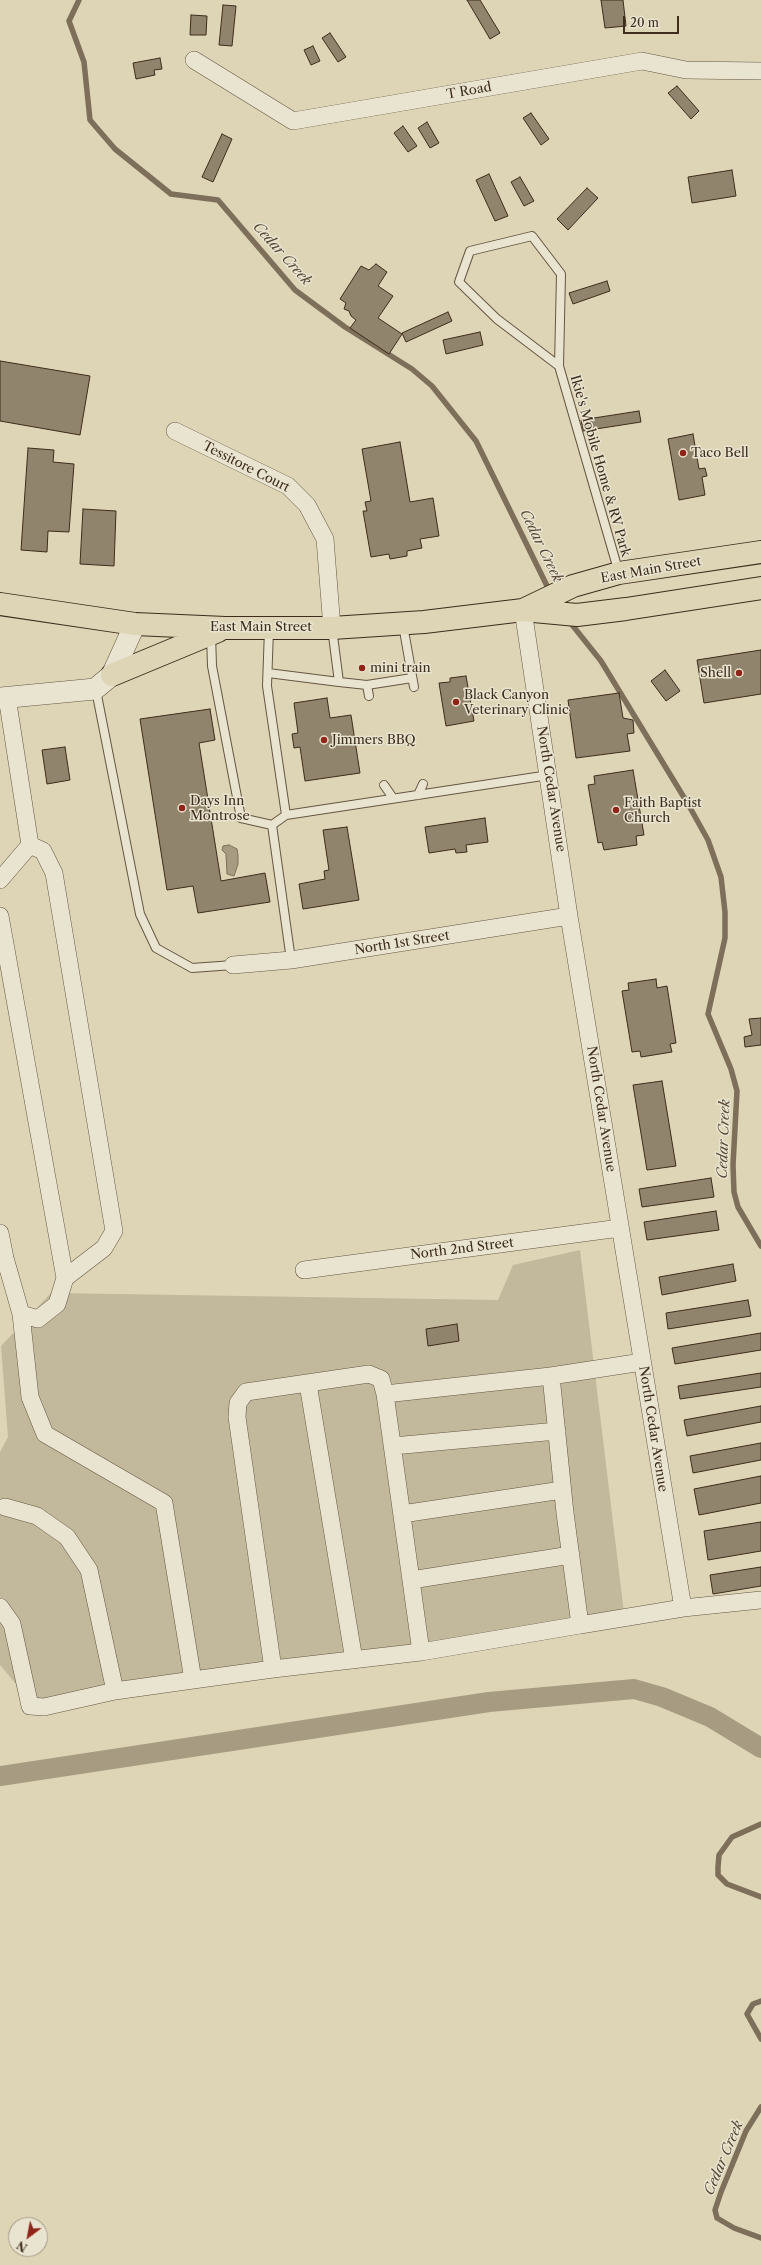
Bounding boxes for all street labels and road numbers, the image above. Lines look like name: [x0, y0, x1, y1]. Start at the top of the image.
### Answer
street label: T Road: [445, 79, 493, 103]
street label: Ikie's Mobile Home & RV Park: [567, 373, 633, 559]
street label: Tessitore Court: [200, 438, 292, 496]
street label: East Main Street: [600, 553, 702, 587]
street label: East Main Street: [210, 619, 312, 635]
street label: North Cedar Avenue: [533, 725, 569, 853]
street label: North 1st Street: [353, 928, 451, 958]
street label: North Cedar Avenue: [583, 1045, 619, 1173]
street label: North 2nd Street: [409, 1235, 515, 1263]
street label: North Cedar Avenue: [635, 1365, 671, 1493]

